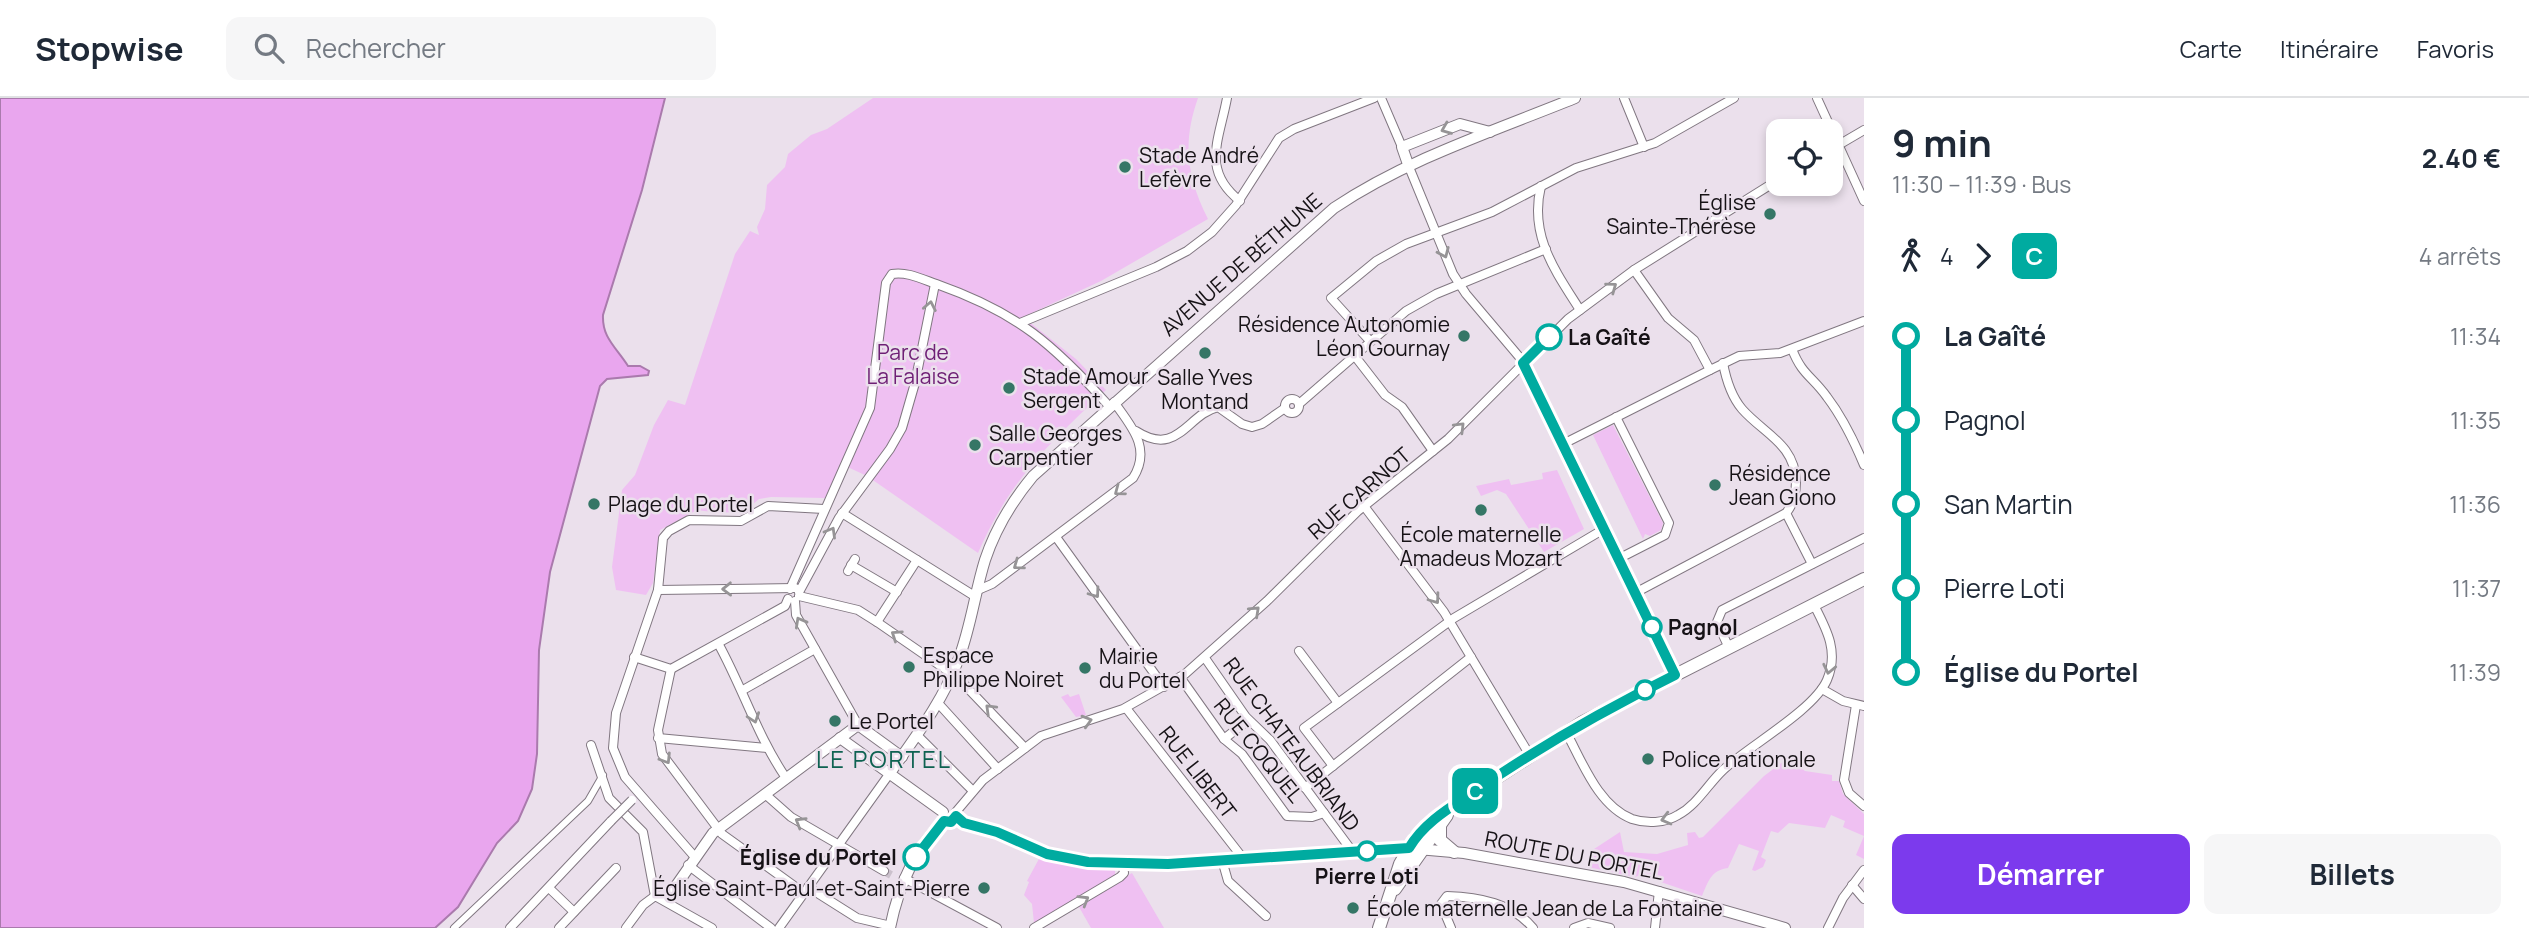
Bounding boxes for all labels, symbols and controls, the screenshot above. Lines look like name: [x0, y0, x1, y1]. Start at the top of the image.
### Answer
search box: [226, 17, 716, 80]
text: Stopwise: [35, 26, 184, 71]
icon: search: [250, 29, 288, 67]
text: Rechercher: [306, 30, 446, 66]
text: Carte: [2180, 32, 2242, 65]
text: Itinéraire: [2280, 32, 2379, 65]
text: Favoris: [2417, 32, 2494, 65]
text: 9 min: [1892, 116, 1992, 168]
map controls: [1766, 119, 1843, 196]
button: locate: [1766, 119, 1843, 196]
one-way arrow: [1440, 121, 1452, 135]
text: 2.40 €: [2422, 140, 2501, 176]
place label: Stade André Lefèvre: [1139, 141, 1259, 193]
marker: Stade André Lefèvre: [1117, 159, 1133, 175]
text: 11:30 – 11:39 · Bus: [1892, 168, 2071, 200]
street label: AVENUE DE BÉTHUNE: [1155, 186, 1327, 342]
place label: Église Sainte-Thérèse: [1606, 188, 1756, 240]
marker: Église Sainte-Thérèse: [1762, 206, 1778, 222]
icon: walk: [1892, 237, 1930, 275]
icon: forward: [1964, 237, 2002, 275]
text: C: [2026, 239, 2043, 272]
text: 4: [1940, 240, 1954, 272]
text: 4 arrêts: [2419, 240, 2501, 272]
one-way arrow: [1436, 246, 1450, 258]
one-way arrow: [1604, 282, 1616, 295]
one-way arrow: [922, 300, 937, 312]
place label: Résidence Autonomie Léon Gournay: [1238, 310, 1450, 362]
text: La Gaîté: [1944, 318, 2046, 354]
text: 11:34: [2450, 320, 2501, 352]
place label: La Gaîté: [1568, 323, 1651, 351]
marker: La Gaîté: [1536, 324, 1562, 350]
marker: Résidence Autonomie Léon Gournay: [1456, 328, 1472, 344]
park label: Parc de La Falaise: [866, 338, 960, 390]
marker: Salle Yves Montand: [1197, 345, 1213, 361]
place label: Stade Amour Sergent: [1023, 362, 1149, 414]
place label: Salle Yves Montand: [1157, 363, 1253, 415]
marker: Stade Amour Sergent: [1001, 380, 1017, 396]
text: Pagnol: [1944, 402, 2026, 438]
text: 11:35: [2450, 404, 2501, 436]
place label: Salle Georges Carpentier: [989, 419, 1122, 471]
one-way arrow: [1452, 422, 1465, 435]
marker: Salle Georges Carpentier: [967, 437, 983, 453]
street label: RUE CARNOT: [1302, 440, 1416, 545]
place label: Résidence Jean Giono: [1729, 459, 1836, 511]
marker: Résidence Jean Giono: [1707, 477, 1723, 493]
one-way arrow: [1114, 482, 1126, 495]
text: San Martin: [1944, 486, 2073, 522]
text: 11:36: [2449, 488, 2501, 520]
place label: Plage du Portel: [608, 490, 753, 518]
marker: Plage du Portel: [586, 496, 602, 512]
marker: École maternelle Amadeus Mozart: [1473, 502, 1489, 518]
place label: École maternelle Amadeus Mozart: [1400, 520, 1562, 572]
one-way arrow: [823, 526, 836, 539]
one-way arrow: [1013, 557, 1026, 569]
text: Pierre Loti: [1944, 570, 2065, 606]
text: 11:37: [2452, 572, 2501, 604]
one-way arrow: [721, 581, 732, 596]
one-way arrow: [1087, 585, 1099, 598]
one-way arrow: [1427, 591, 1439, 604]
one-way arrow: [1247, 607, 1260, 620]
place label: Pagnol: [1668, 613, 1738, 641]
one-way arrow: [795, 617, 808, 630]
marker: Pagnol: [1642, 617, 1662, 637]
one-way arrow: [891, 630, 904, 643]
place label: Espace Philippe Noiret: [923, 641, 1064, 693]
place label: Mairie du Portel: [1099, 642, 1186, 694]
street label: RUE CHATEAUBRIAND: [1217, 652, 1367, 836]
text: Église du Portel: [1944, 654, 2139, 690]
text: 11:39: [2449, 656, 2501, 688]
marker: Espace Philippe Noiret: [901, 659, 917, 675]
marker: Mairie du Portel: [1077, 660, 1093, 676]
one-way arrow: [1823, 663, 1838, 675]
unlabelled marker: [1635, 680, 1655, 700]
street label: RUE COQUEL: [1208, 692, 1310, 808]
one-way arrow: [986, 705, 999, 718]
place label: Le Portel: [849, 707, 934, 735]
one-way arrow: [746, 712, 760, 724]
marker: Le Portel: [827, 713, 843, 729]
one-way arrow: [1081, 715, 1093, 730]
street label: RUE LIBERT: [1153, 720, 1243, 824]
district label: LE PORTEL: [816, 742, 952, 775]
place label: Police nationale: [1662, 745, 1816, 773]
one-way arrow: [658, 751, 671, 764]
marker: Police nationale: [1640, 751, 1656, 767]
line badge: C: [1452, 768, 1498, 814]
text: C: [1466, 774, 1484, 807]
one-way arrow: [1660, 811, 1672, 825]
one-way arrow: [794, 817, 807, 830]
street label: ROUTE DU PORTEL: [1482, 824, 1666, 886]
button: Démarrer: [1892, 834, 2190, 914]
button: Billets: [2204, 834, 2501, 914]
marker: Pierre Loti: [1357, 841, 1377, 861]
place label: Église du Portel: [740, 843, 897, 871]
marker: Église du Portel: [903, 844, 929, 870]
place label: Pierre Loti: [1315, 862, 1419, 890]
place label: Église Saint-Paul-et-Saint-Pierre: [653, 874, 970, 902]
marker: Église Saint-Paul-et-Saint-Pierre: [976, 880, 992, 896]
place label: École maternelle Jean de La Fontaine: [1367, 894, 1723, 922]
one-way arrow: [1076, 895, 1089, 908]
marker: École maternelle Jean de La Fontaine: [1345, 900, 1361, 916]

